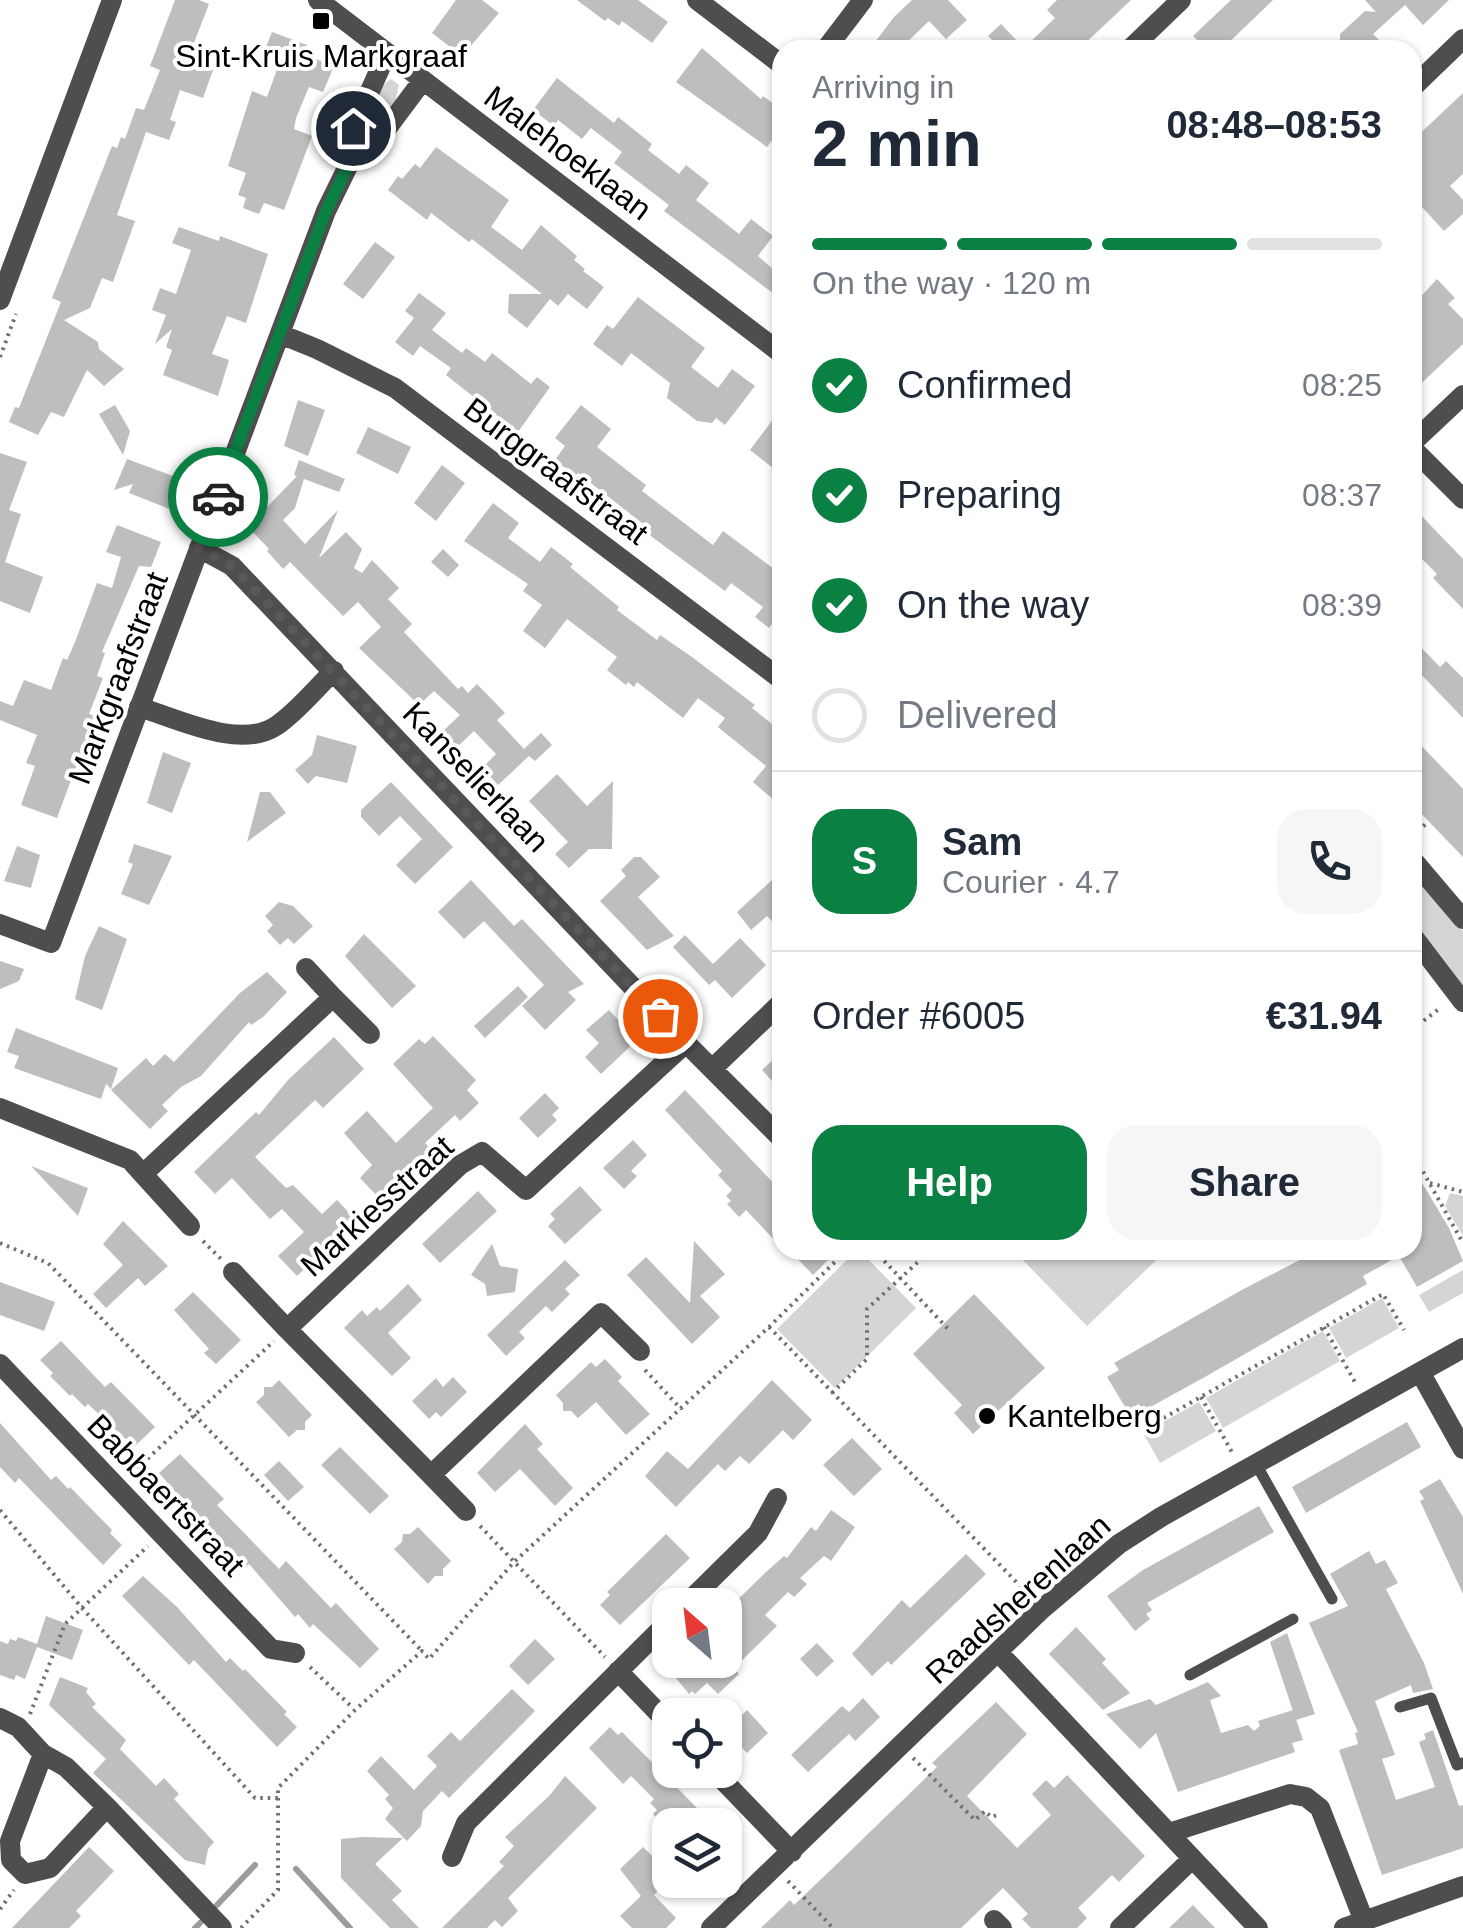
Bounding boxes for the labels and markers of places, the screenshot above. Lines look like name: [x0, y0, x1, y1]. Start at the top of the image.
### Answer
marker: Sint-Kruis Markgraaf: [310, 10, 332, 32]
place label: Sint-Kruis Markgraaf: [175, 38, 467, 74]
pin: [311, 86, 396, 171]
pin: [618, 974, 703, 1059]
place label: Kantelberg: [1007, 1398, 1162, 1434]
marker: Kantelberg: [976, 1405, 998, 1427]

